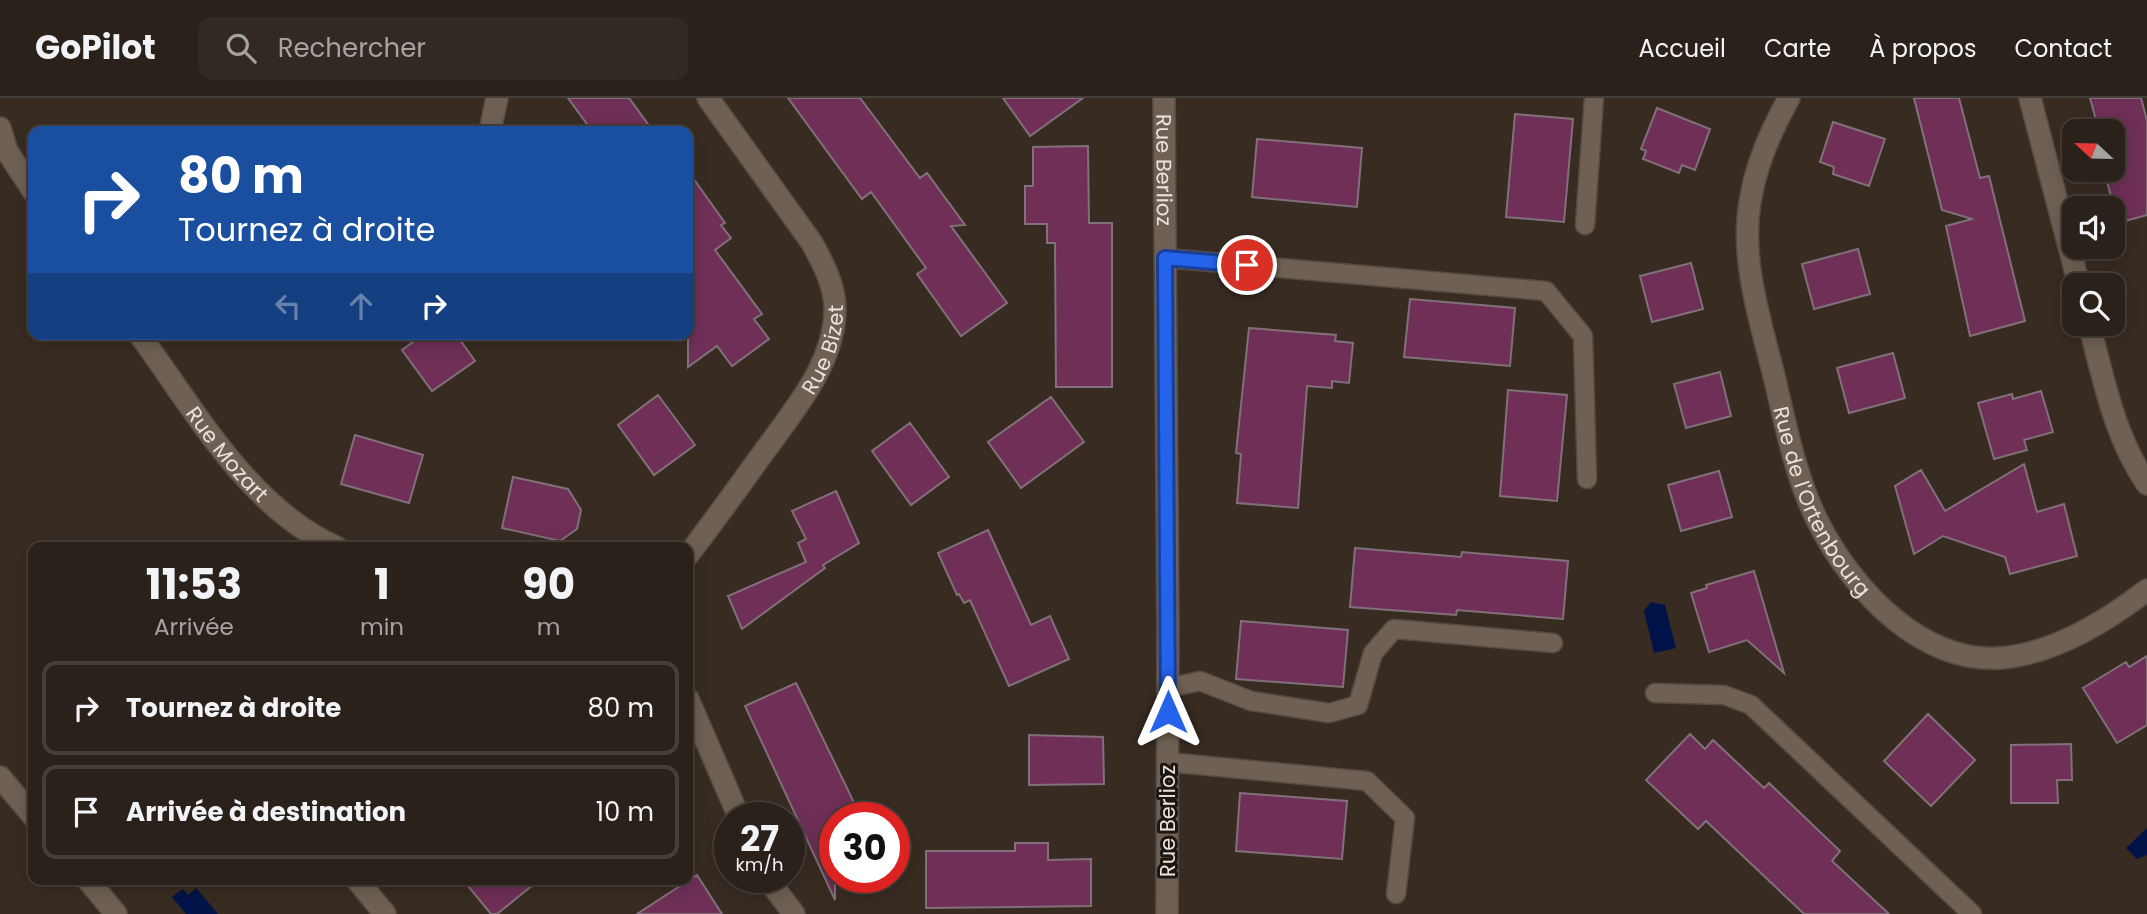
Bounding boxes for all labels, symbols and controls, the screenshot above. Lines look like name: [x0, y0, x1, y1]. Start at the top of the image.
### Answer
search box: [198, 17, 688, 80]
text: GoPilot: [35, 24, 156, 71]
icon: search: [222, 29, 260, 67]
text: Rechercher: [278, 30, 426, 66]
text: Accueil: [1639, 32, 1726, 65]
text: Carte: [1764, 32, 1831, 65]
text: À propos: [1869, 32, 1976, 65]
text: Contact: [2014, 32, 2112, 65]
street label: Rue Berlioz: [1150, 114, 1179, 226]
north arrow: [2062, 119, 2124, 182]
map controls: [2062, 119, 2125, 336]
text: 80 m: [178, 142, 304, 210]
icon: right: [63, 154, 154, 245]
button: sound: [2062, 196, 2125, 259]
text: Tournez à droite: [178, 207, 435, 252]
pin: [1217, 235, 1277, 295]
icon: arrive: [1228, 246, 1266, 284]
button: search: [2062, 273, 2125, 336]
icon: left: [269, 287, 307, 325]
icon: ahead: [342, 287, 380, 325]
icon: right: [415, 287, 453, 325]
street label: Rue Bizet: [794, 305, 850, 400]
street label: Rue Mozart: [180, 400, 275, 508]
street label: Rue de l'Ortenbourg: [1767, 403, 1878, 603]
text: 11:53: [146, 555, 242, 614]
text: 1: [374, 555, 390, 614]
text: 90: [522, 555, 575, 614]
text: Arrivée: [154, 611, 234, 643]
text: min: [360, 611, 404, 643]
text: m: [537, 611, 560, 643]
position arrow: [1131, 675, 1205, 749]
icon: right: [67, 689, 105, 727]
text: Tournez à droite: [126, 690, 341, 726]
text: 80 m: [588, 690, 654, 726]
street label: Rue Berlioz: [1153, 765, 1182, 877]
icon: arrive: [67, 793, 105, 831]
text: Arrivée à destination: [126, 794, 406, 830]
text: 10 m: [596, 794, 654, 830]
speed limit sign: 30: [819, 802, 910, 893]
text: 27: [740, 814, 779, 863]
text: km/h: [736, 852, 783, 877]

